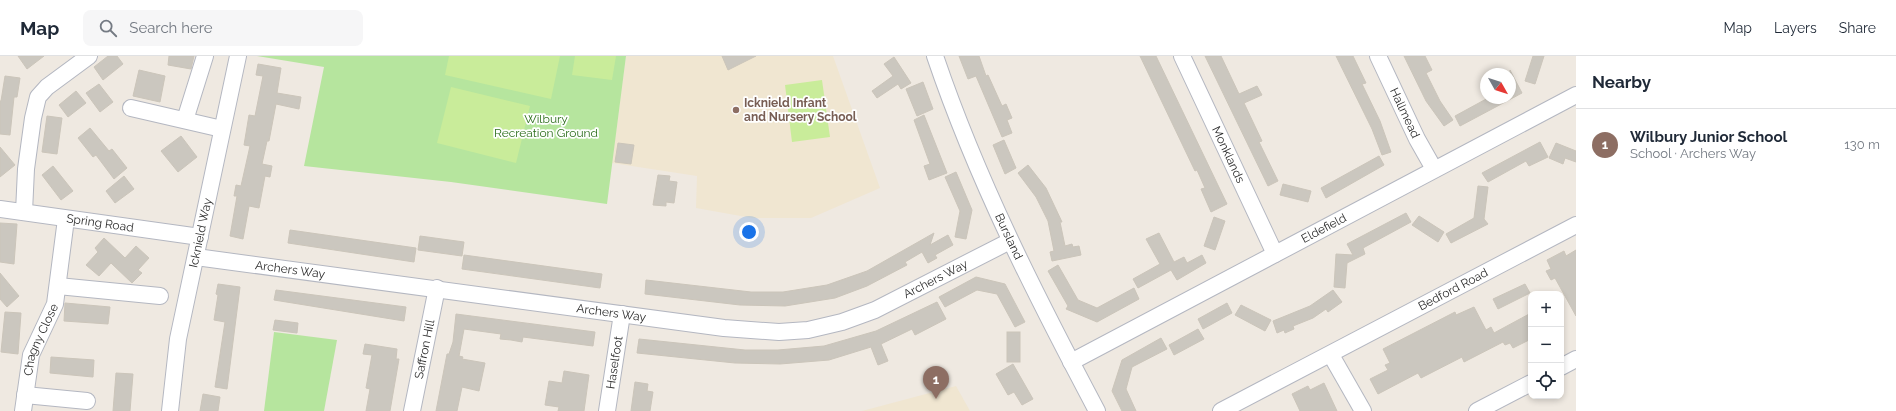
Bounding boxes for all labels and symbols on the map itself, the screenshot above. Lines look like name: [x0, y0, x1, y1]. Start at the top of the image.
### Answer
north arrow: [1480, 68, 1516, 104]
street label: Hallmead: [1387, 86, 1423, 140]
place label: Icknield Infant and Nursery School: [744, 96, 857, 124]
marker: Icknield Infant and Nursery School: [731, 105, 741, 115]
park label: Wilbury Recreation Ground: [494, 112, 598, 140]
street label: Monklands: [1209, 124, 1248, 185]
street label: Icknield Way: [186, 196, 215, 269]
street label: Spring Road: [65, 211, 135, 235]
street label: Bursland: [992, 211, 1026, 262]
street label: Eldefield: [1299, 211, 1349, 246]
your location: [739, 222, 759, 242]
street label: Archers Way: [901, 257, 970, 301]
street label: Archers Way: [254, 258, 326, 281]
street label: Bedford Road: [1416, 265, 1490, 313]
street label: Chagny Close: [21, 301, 61, 377]
street label: Archers Way: [576, 301, 647, 325]
street label: Saffron Hill: [412, 318, 438, 380]
street label: Haselfoot: [603, 335, 625, 390]
pin: 1: [923, 366, 949, 399]

